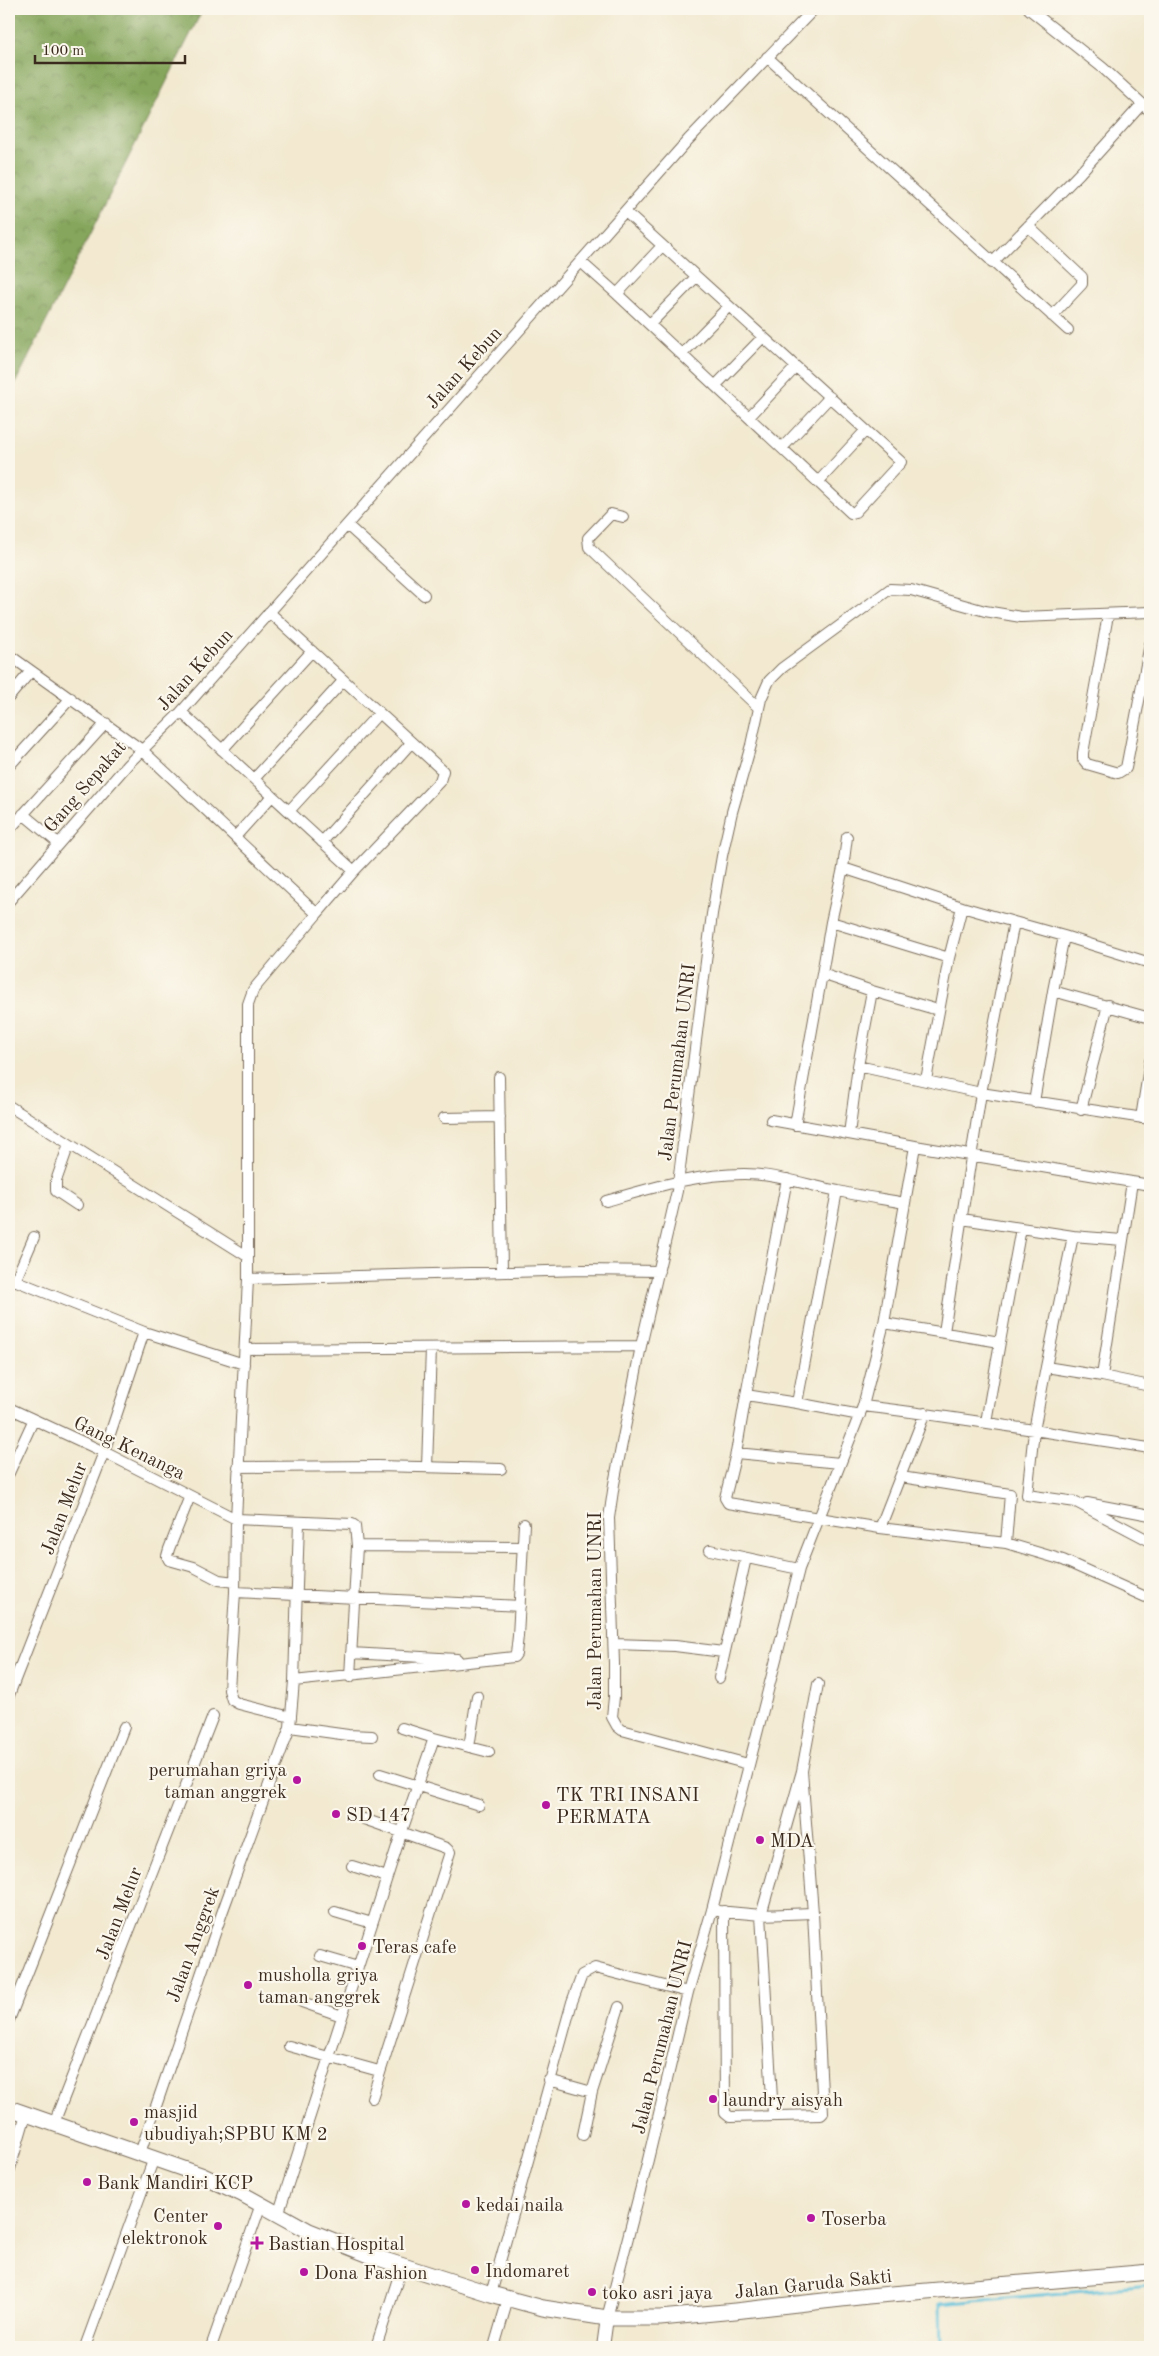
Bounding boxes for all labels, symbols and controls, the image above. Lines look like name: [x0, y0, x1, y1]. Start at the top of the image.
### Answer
scale bar: [35, 32, 185, 64]
text: 100 m: [42, 44, 84, 59]
street label: Jalan Kebun: [423, 324, 506, 413]
street label: Jalan Kebun: [154, 626, 237, 715]
street label: Gang Sepakat: [41, 738, 131, 837]
street label: Jalan Perumahan UNRI: [657, 963, 700, 1162]
street label: Gang Kenanga: [70, 1414, 188, 1485]
street label: Jalan Melur: [39, 1460, 92, 1558]
street label: Jalan Perumahan UNRI: [587, 1512, 606, 1710]
place label: perumahan griya taman anggrek: [149, 1762, 288, 1803]
marker: perumahan griya taman anggrek: [291, 1774, 303, 1786]
place label: TK TRI INSANI PERMATA: [556, 1787, 699, 1828]
marker: TK TRI INSANI PERMATA: [540, 1799, 552, 1811]
place label: SD 147: [346, 1807, 411, 1826]
marker: SD 147: [330, 1808, 342, 1820]
place label: MDA: [770, 1833, 815, 1852]
marker: MDA: [754, 1834, 766, 1846]
street label: Jalan Melur: [94, 1865, 147, 1963]
street label: Jalan Anggrek: [165, 1884, 224, 2005]
place label: Teras cafe: [372, 1939, 456, 1958]
street label: Jalan Perumahan UNRI: [630, 1939, 697, 2136]
marker: Teras cafe: [356, 1940, 368, 1952]
place label: musholla griya taman anggrek: [258, 1967, 381, 2008]
marker: musholla griya taman anggrek: [242, 1979, 254, 1991]
place label: laundry aisyah: [723, 2092, 843, 2111]
marker: laundry aisyah: [707, 2093, 719, 2105]
place label: masjid ubudiyah;SPBU KM 2: [144, 2104, 328, 2145]
marker: masjid ubudiyah;SPBU KM 2: [128, 2116, 140, 2128]
place label: Bank Mandiri KCP: [97, 2175, 253, 2194]
marker: Bank Mandiri KCP: [81, 2176, 93, 2188]
place label: kedai naila: [476, 2197, 564, 2216]
marker: kedai naila: [460, 2198, 472, 2210]
place label: Center elektronok: [122, 2208, 208, 2249]
place label: Toserba: [821, 2211, 887, 2230]
marker: Toserba: [805, 2212, 817, 2224]
marker: Center elektronok: [212, 2220, 224, 2232]
marker: Bastian Hospital: [250, 2236, 264, 2250]
place label: Bastian Hospital: [268, 2236, 404, 2255]
place label: Indomaret: [485, 2263, 570, 2282]
marker: Indomaret: [469, 2264, 481, 2276]
place label: Dona Fashion: [314, 2265, 428, 2284]
marker: Dona Fashion: [298, 2266, 310, 2278]
street label: Jalan Garuda Sakti: [734, 2268, 893, 2303]
place label: toko asri jaya: [602, 2285, 713, 2304]
marker: toko asri jaya: [586, 2286, 598, 2298]

